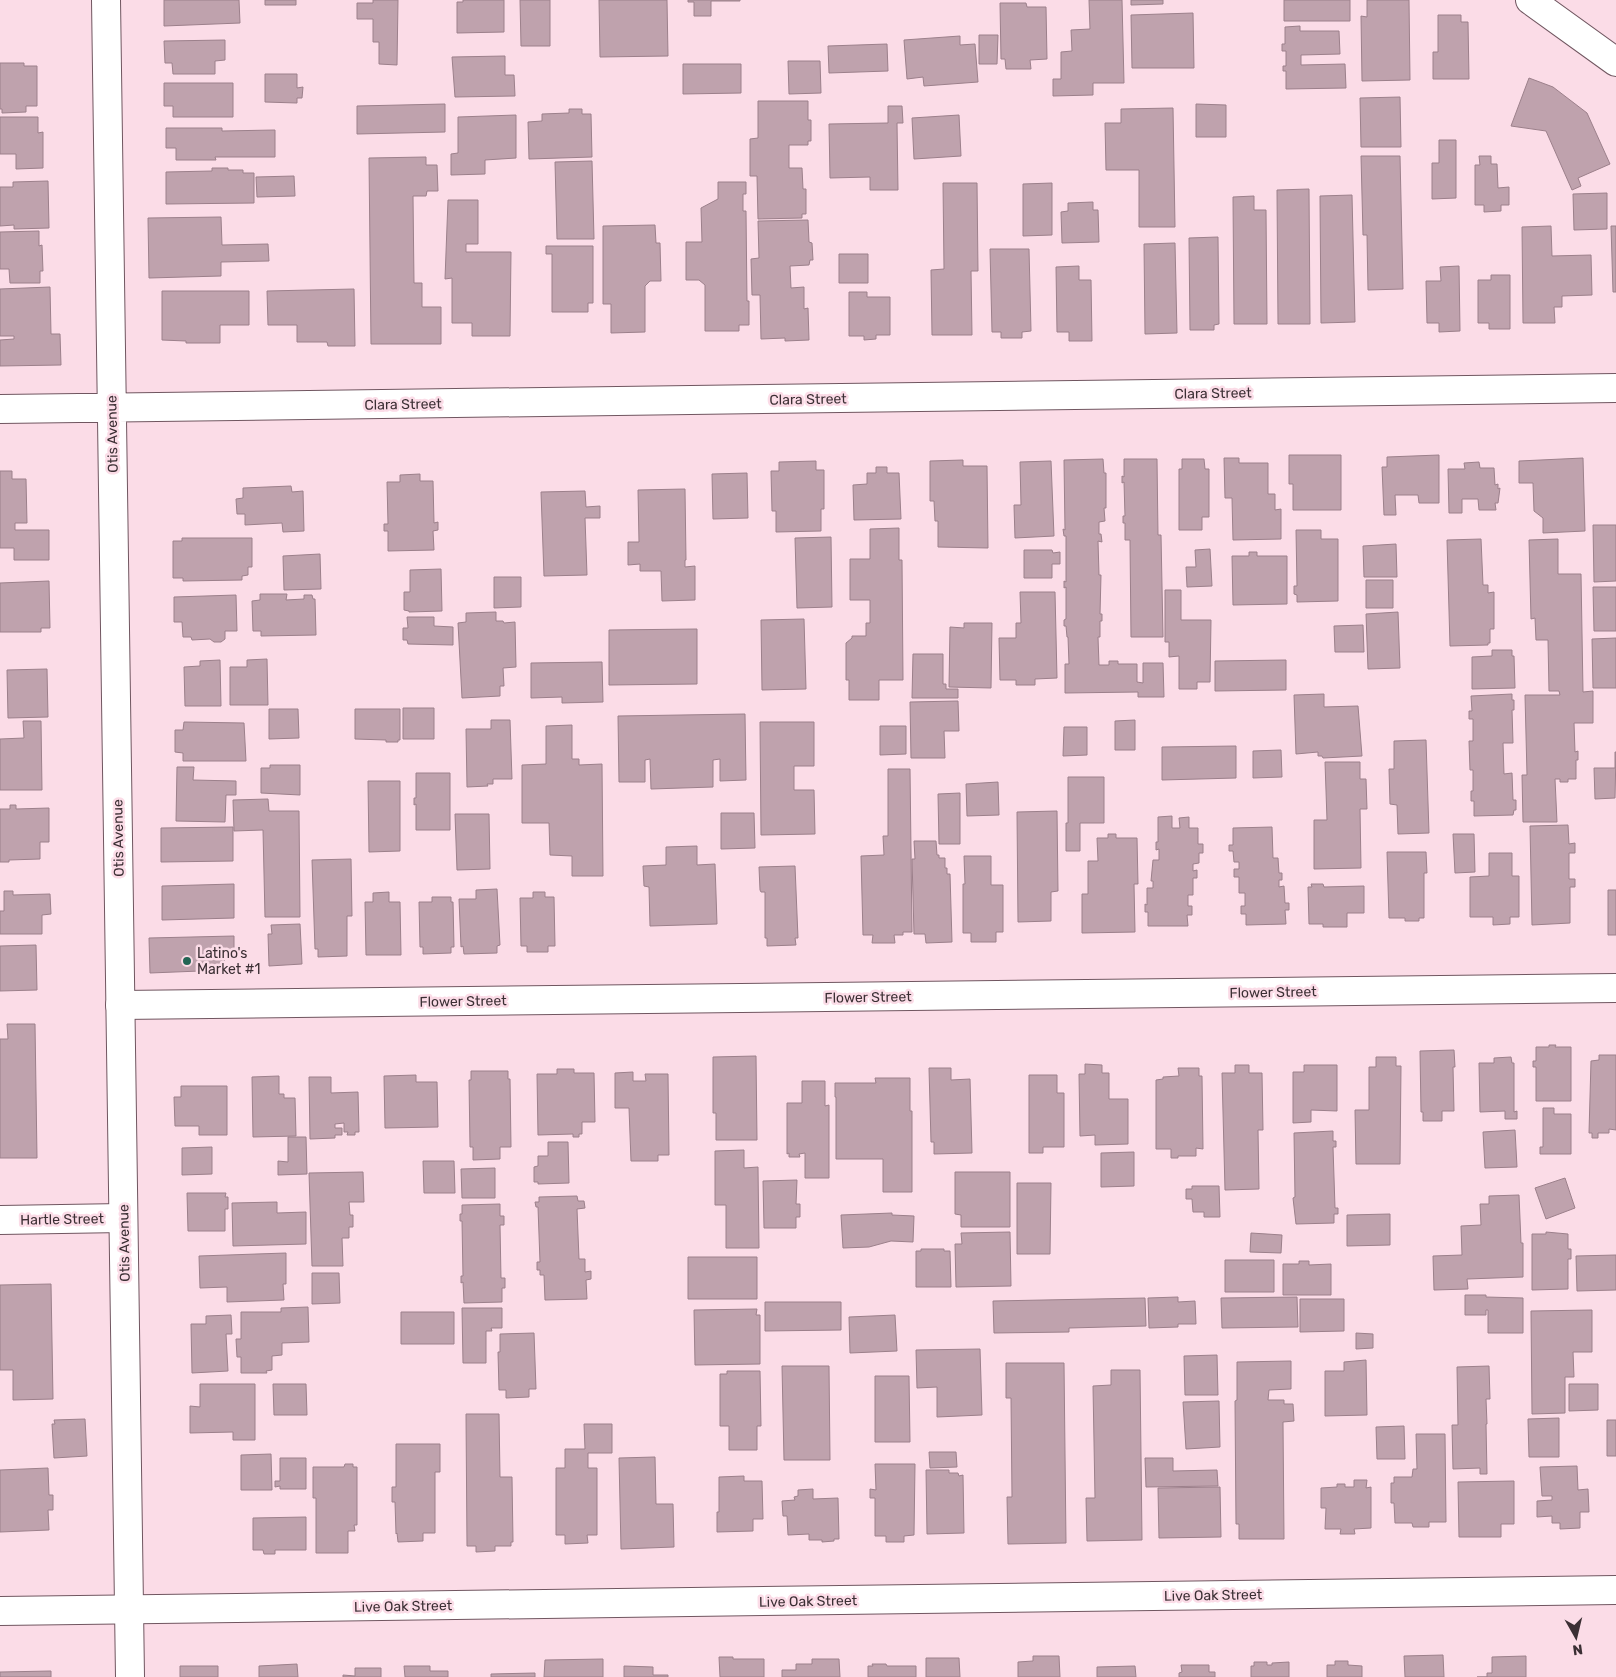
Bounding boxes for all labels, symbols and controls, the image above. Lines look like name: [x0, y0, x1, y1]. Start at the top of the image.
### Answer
street label: Clara Street: [1174, 384, 1252, 403]
street label: Clara Street: [769, 390, 847, 409]
street label: Otis Avenue: [103, 395, 122, 473]
street label: Clara Street: [364, 395, 442, 414]
street label: Otis Avenue: [109, 799, 128, 877]
place label: Latino's Market #1: [197, 945, 261, 978]
marker: Latino's Market #1: [181, 955, 193, 967]
street label: Flower Street: [1229, 983, 1317, 1002]
street label: Flower Street: [824, 988, 912, 1007]
street label: Flower Street: [419, 992, 507, 1011]
street label: Otis Avenue: [115, 1204, 134, 1282]
street label: Hartle Street: [20, 1210, 105, 1229]
street label: Live Oak Street: [1164, 1586, 1263, 1605]
street label: Live Oak Street: [759, 1592, 858, 1611]
street label: Live Oak Street: [354, 1597, 453, 1616]
north arrow: [1551, 1612, 1601, 1662]
text: N: [1572, 1640, 1584, 1658]

